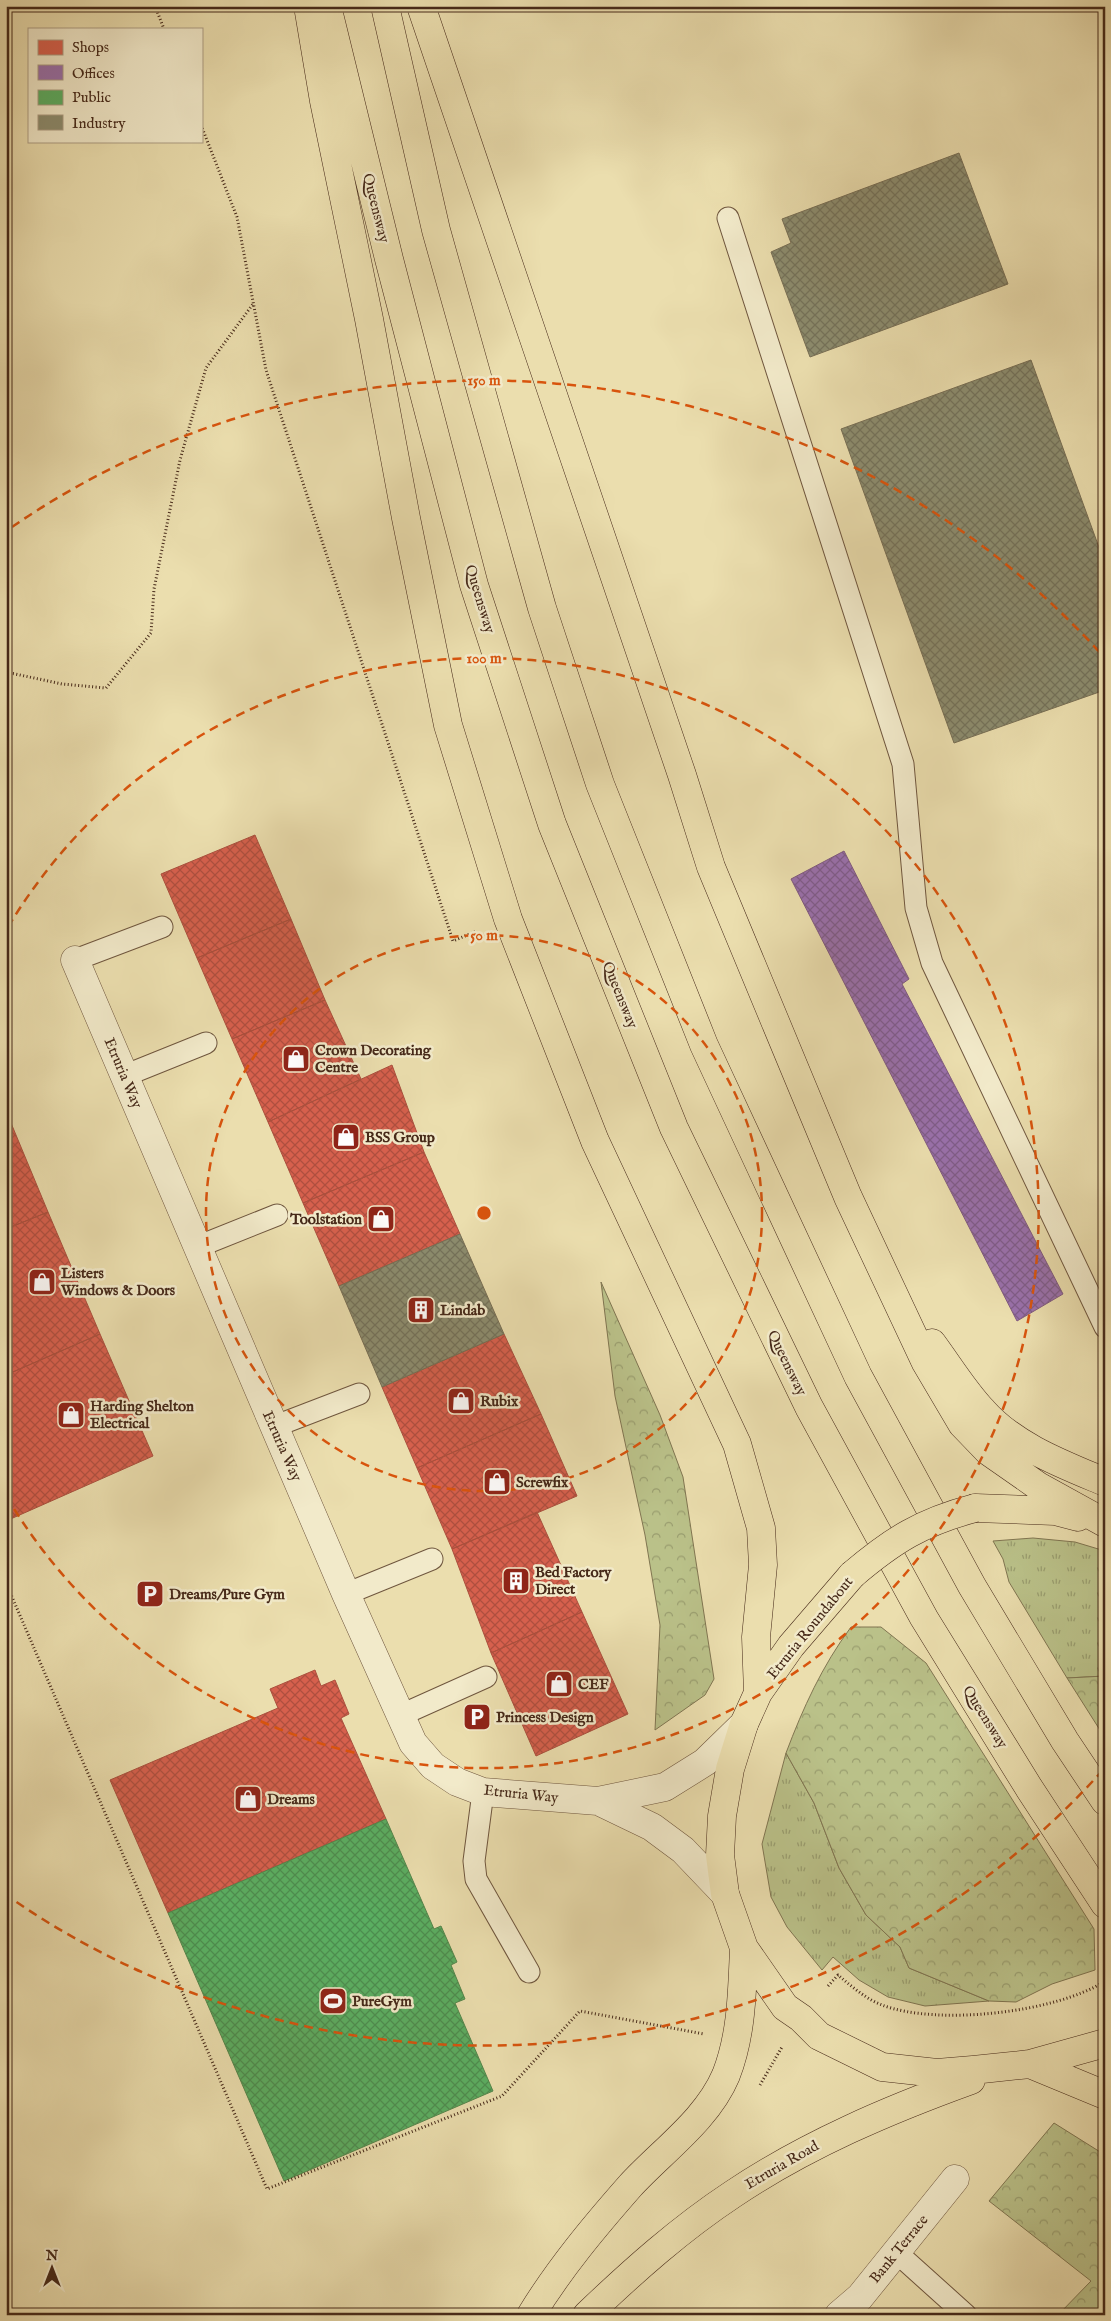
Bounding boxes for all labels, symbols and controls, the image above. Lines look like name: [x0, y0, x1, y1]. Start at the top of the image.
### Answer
legend: [28, 28, 202, 142]
text: Shops: [72, 38, 109, 57]
text: Offices: [72, 64, 115, 83]
text: Public: [72, 88, 111, 107]
text: Industry: [72, 114, 126, 133]
street label: Queensway: [358, 171, 394, 245]
text: 150 m: [467, 371, 501, 390]
street label: Queensway: [461, 562, 500, 636]
text: 100 m: [466, 649, 502, 668]
text: 50 m: [470, 926, 498, 945]
street label: Queensway: [598, 959, 642, 1032]
street label: Etruria Way: [100, 1035, 147, 1112]
place label: Crown Decorating Centre: [315, 1041, 432, 1077]
shop icon: Crown Decorating Centre: [281, 1044, 311, 1074]
shop icon: BSS Group: [331, 1122, 361, 1152]
place label: BSS Group: [365, 1128, 435, 1147]
shop icon: Toolstation: [366, 1204, 396, 1234]
centre of rings: [475, 1204, 493, 1222]
place label: Toolstation: [289, 1210, 362, 1229]
place label: Listers Windows & Doors: [60, 1264, 176, 1300]
shop icon: Listers Windows & Doors: [27, 1267, 57, 1297]
building icon: Lindab: [406, 1295, 436, 1325]
place label: Lindab: [440, 1301, 485, 1320]
street label: Queensway: [763, 1327, 811, 1399]
shop icon: Rubix: [446, 1386, 476, 1416]
place label: Rubix: [480, 1392, 519, 1411]
place label: Harding Shelton Electrical: [90, 1397, 194, 1433]
shop icon: Harding Shelton Electrical: [56, 1400, 86, 1430]
street label: Etruria Way: [258, 1408, 306, 1485]
shop icon: Screwfix: [482, 1467, 512, 1497]
place label: Screwfix: [516, 1473, 569, 1492]
place label: Bed Factory Direct: [535, 1563, 612, 1599]
building icon: Bed Factory Direct: [501, 1566, 531, 1596]
street label: Etruria Roundabout: [763, 1573, 857, 1683]
parking icon: Dreams/Pure Gym: [135, 1579, 165, 1609]
place label: Dreams/Pure Gym: [169, 1585, 285, 1604]
shop icon: CEF: [544, 1669, 574, 1699]
place label: CEF: [578, 1675, 609, 1694]
street label: Queensway: [958, 1682, 1012, 1753]
parking icon: Princess Design: [462, 1702, 492, 1732]
place label: Princess Design: [496, 1708, 594, 1727]
street label: Etruria Way: [483, 1781, 560, 1807]
shop icon: Dreams: [233, 1784, 263, 1814]
place label: Dreams: [267, 1790, 316, 1809]
sports icon: PureGym: [318, 1986, 348, 2016]
place label: PureGym: [352, 1992, 412, 2011]
street label: Etruria Road: [742, 2136, 823, 2194]
street label: Bank Terrace: [865, 2211, 933, 2287]
north arrow: [28, 2244, 78, 2294]
text: N: [45, 2247, 58, 2265]

